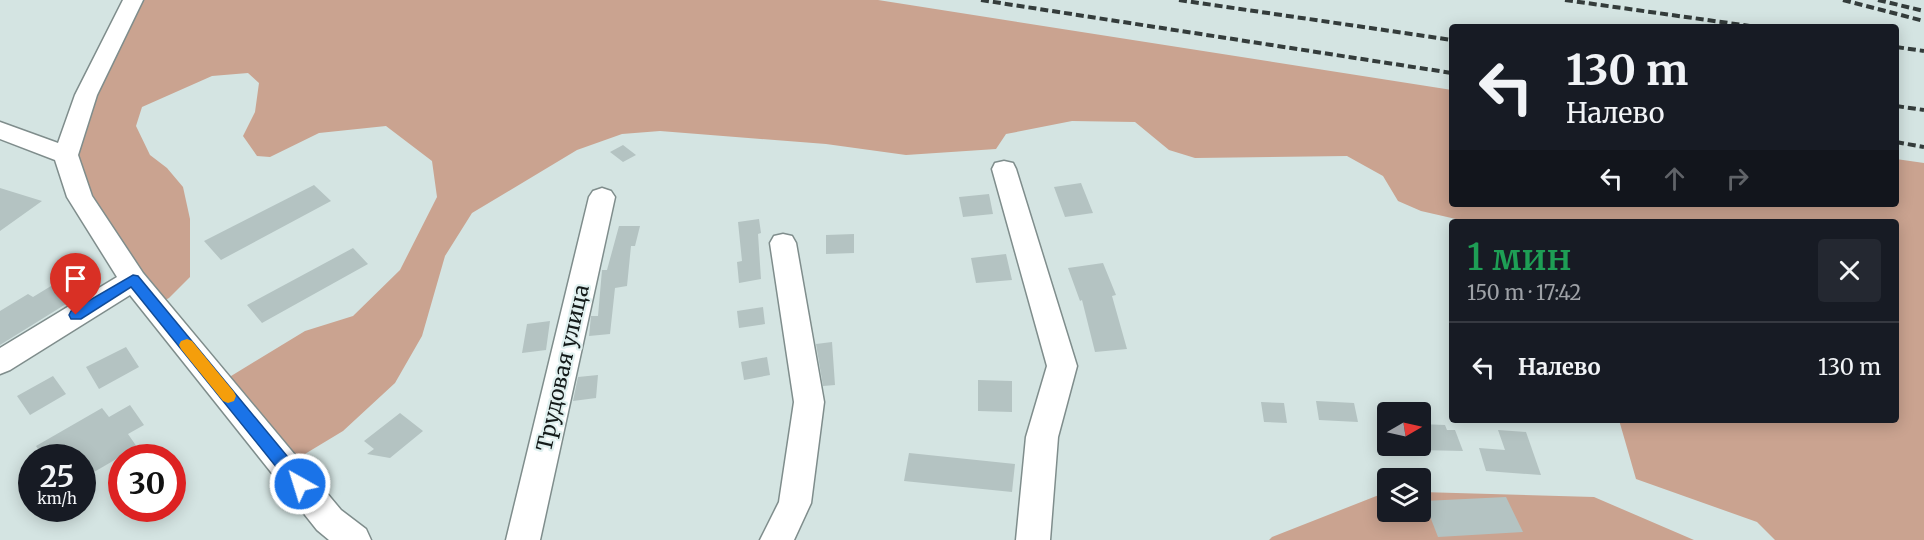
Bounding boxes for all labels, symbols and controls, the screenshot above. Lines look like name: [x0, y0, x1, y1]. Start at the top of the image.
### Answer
text: 130 m: [1566, 44, 1688, 96]
icon: left: [1467, 48, 1545, 126]
text: Налево: [1566, 96, 1664, 130]
icon: left: [1595, 162, 1628, 195]
icon: ahead: [1658, 162, 1691, 195]
icon: right: [1721, 162, 1754, 195]
text: 1 мин: [1467, 235, 1571, 280]
button: close: [1818, 239, 1881, 302]
pin: [50, 253, 101, 315]
icon: arrive: [59, 262, 92, 295]
text: 150 m · 17:42: [1467, 280, 1581, 305]
street label: Трудовая улица: [530, 282, 595, 454]
icon: left: [1467, 351, 1500, 384]
text: Налево: [1518, 353, 1601, 381]
text: 130 m: [1818, 353, 1881, 381]
north arrow: [1377, 402, 1431, 456]
map controls: [1377, 402, 1431, 522]
speed limit sign: 30: [108, 444, 186, 522]
position arrow: [268, 452, 332, 516]
text: 25: [40, 457, 74, 495]
button: layers: [1377, 468, 1431, 522]
text: km/h: [37, 489, 77, 508]

